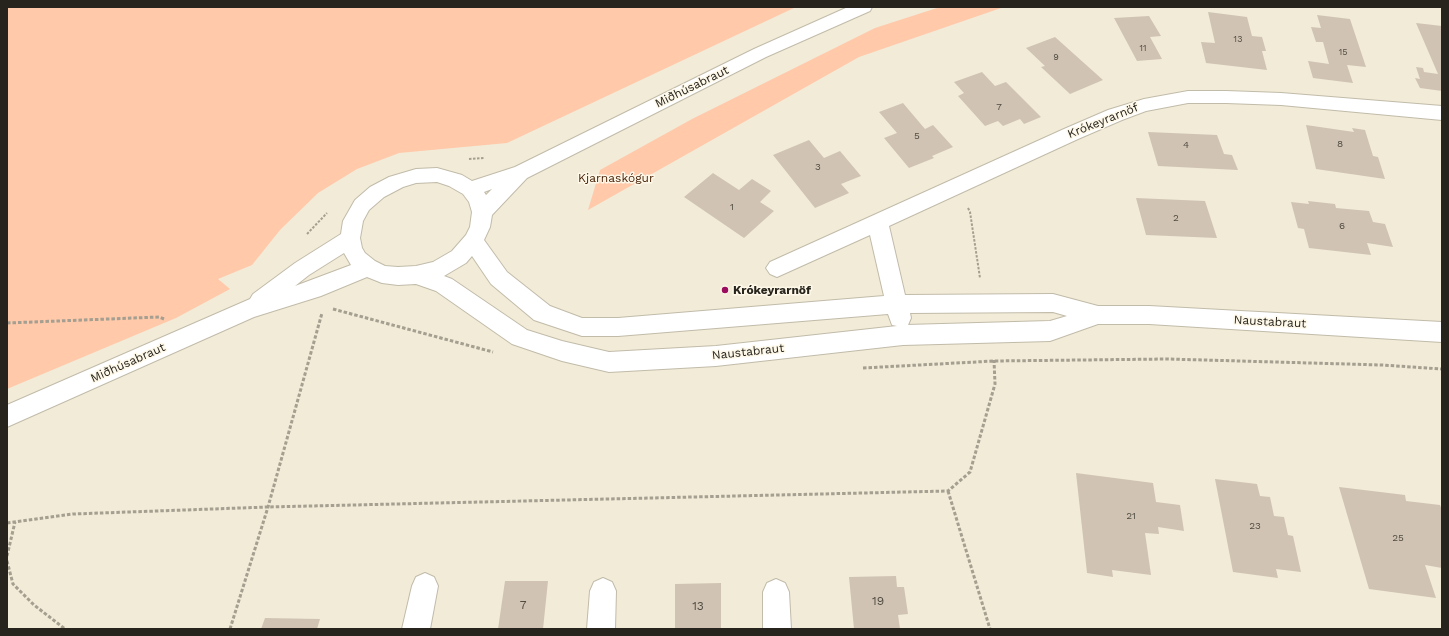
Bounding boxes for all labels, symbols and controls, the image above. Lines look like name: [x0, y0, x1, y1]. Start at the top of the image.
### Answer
house number: 13: [1234, 34, 1242, 44]
house number: 11: [1139, 43, 1147, 53]
house number: 15: [1339, 47, 1347, 57]
house number: 9: [1053, 52, 1059, 62]
street label: Miðhúsabraut: [653, 63, 731, 111]
street label: Krókeyrarnöf: [1066, 100, 1140, 142]
house number: 7: [996, 101, 1002, 113]
house number: 5: [914, 130, 920, 142]
house number: 8: [1337, 138, 1343, 150]
house number: 4: [1183, 139, 1189, 151]
house number: 3: [815, 161, 821, 173]
park label: Kjarnaskógur: [578, 171, 654, 185]
house number: 1: [730, 201, 734, 213]
house number: 2: [1173, 212, 1179, 224]
house number: 6: [1339, 220, 1345, 232]
place label: Krókeyrarnöf: [733, 283, 811, 297]
marker: Krókeyrarnöf: [720, 285, 730, 295]
street label: Naustabraut: [1233, 313, 1307, 331]
street label: Miðhúsabraut: [88, 340, 168, 386]
street label: Naustabraut: [711, 341, 785, 363]
house number: 21: [1126, 510, 1136, 522]
house number: 23: [1249, 520, 1261, 532]
house number: 25: [1392, 532, 1404, 544]
house number: 19: [872, 594, 884, 608]
house number: 7: [520, 598, 526, 612]
house number: 13: [692, 599, 704, 613]

